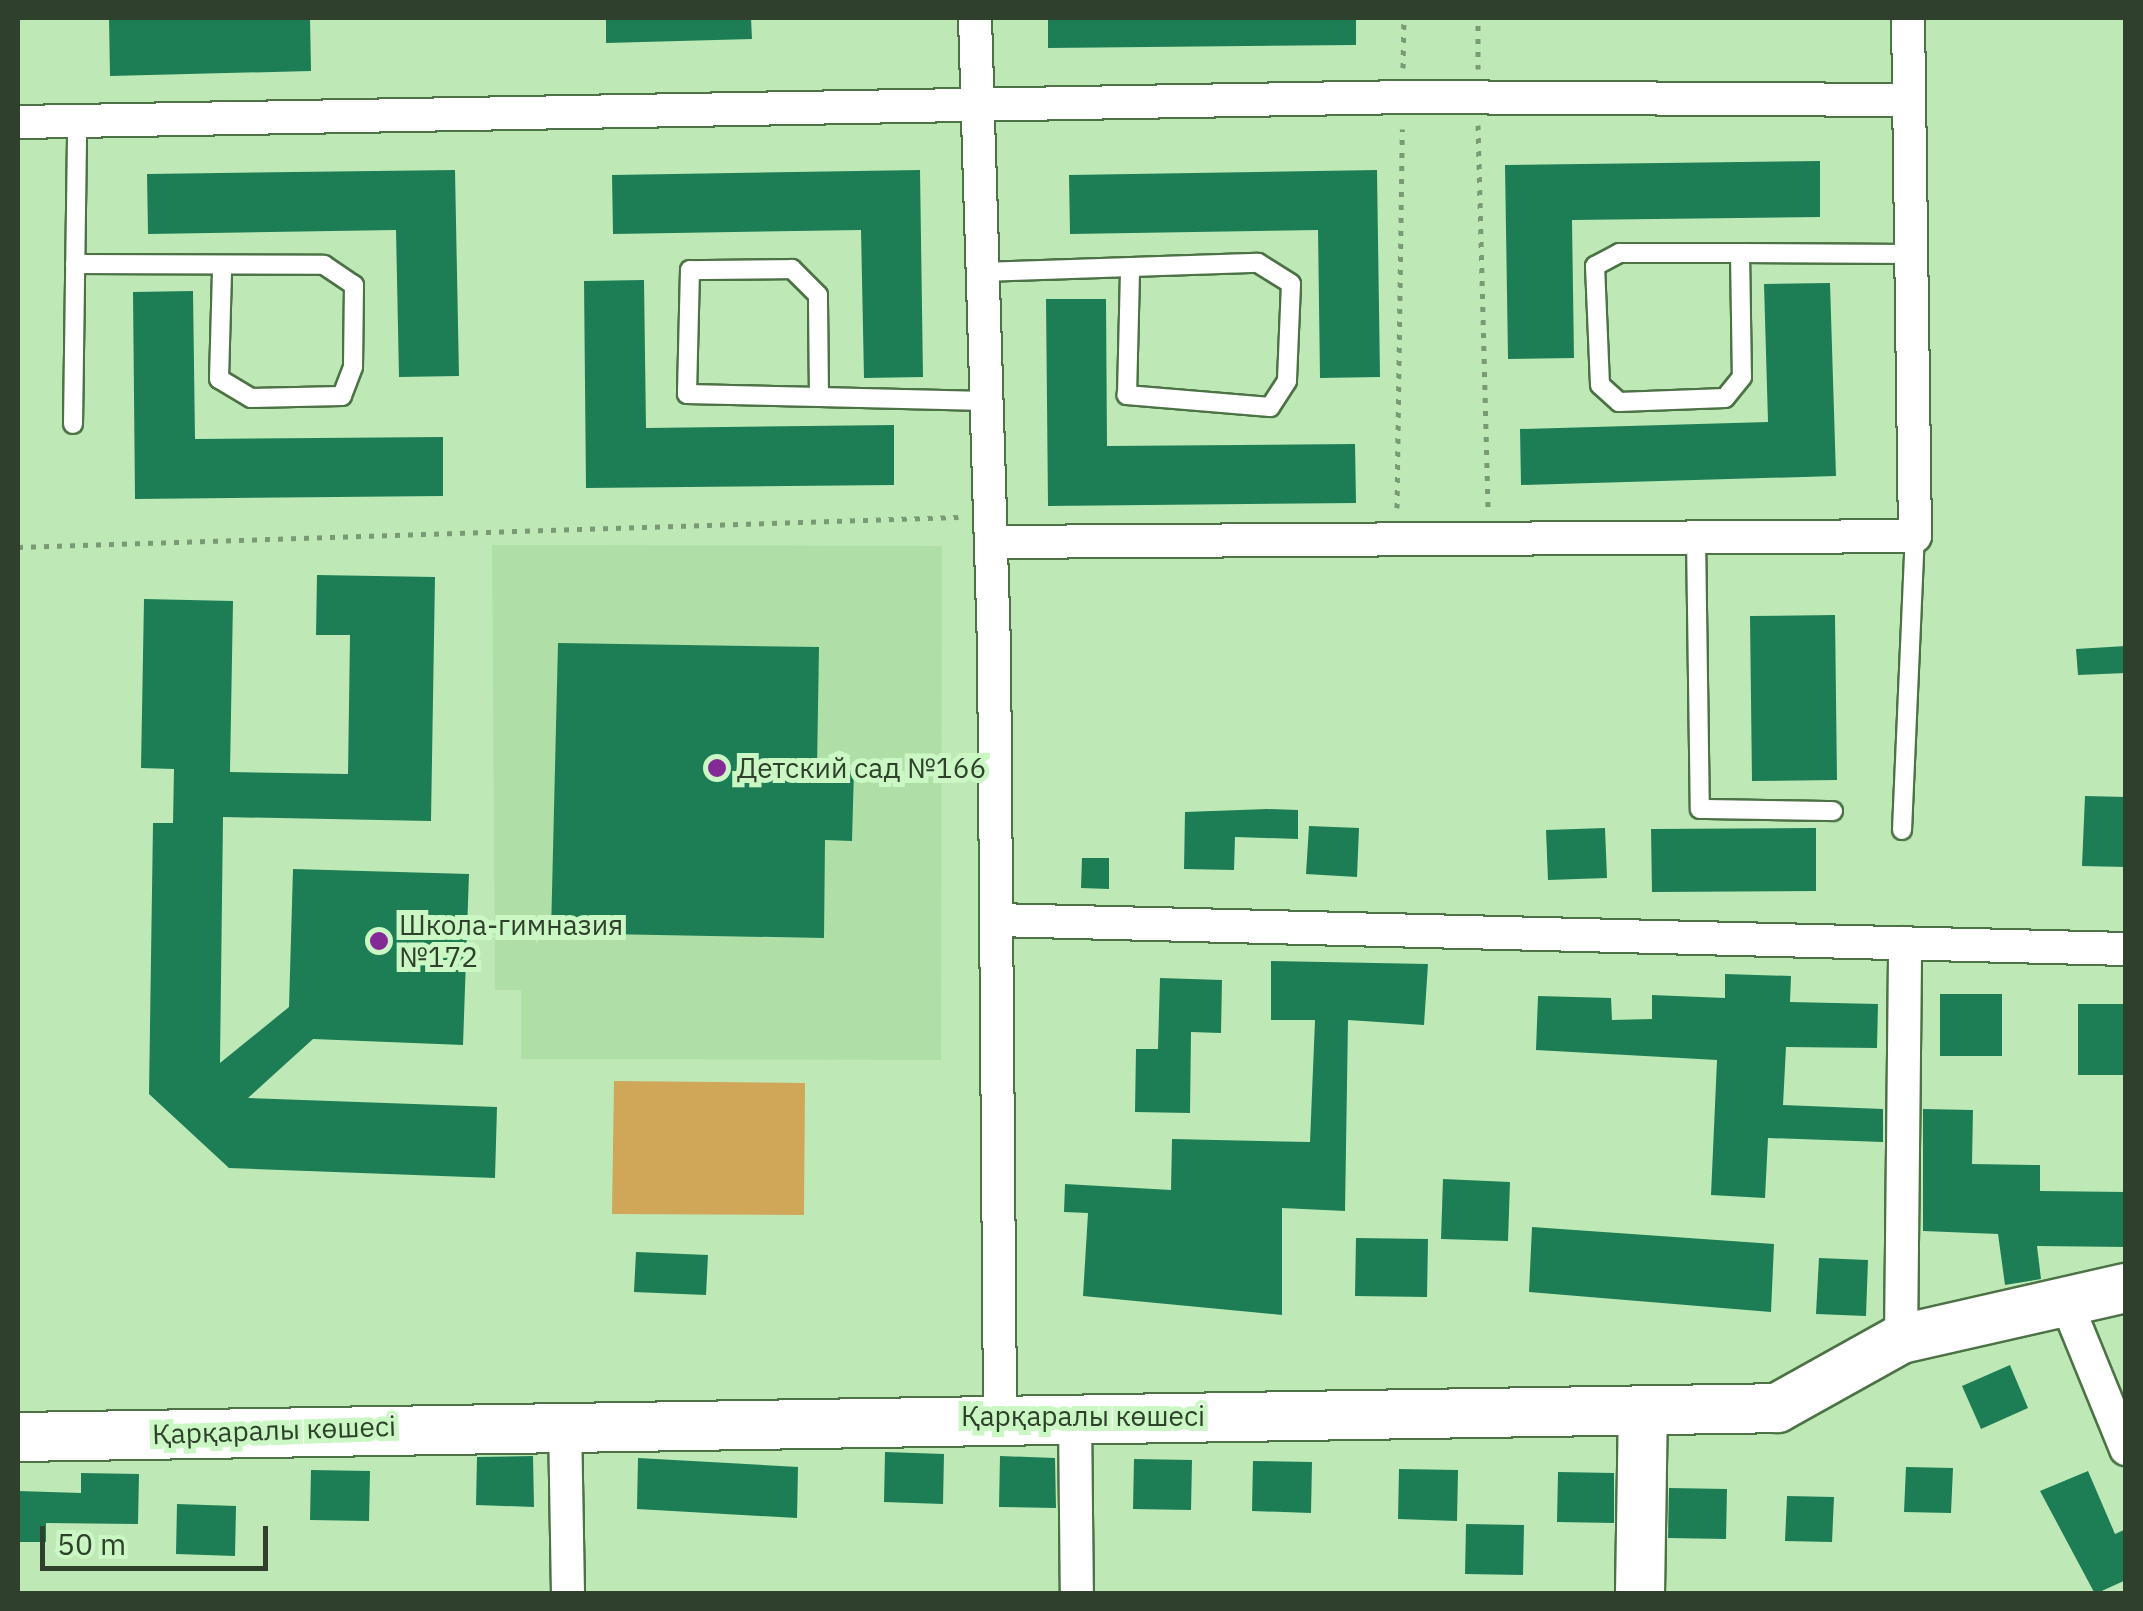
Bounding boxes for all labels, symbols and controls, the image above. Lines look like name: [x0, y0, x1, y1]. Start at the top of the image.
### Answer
place label: Детский сад №166: [737, 751, 986, 785]
marker: Детский сад №166: [706, 757, 728, 779]
place label: Школа-гимназия №172: [399, 908, 623, 974]
marker: Школа-гимназия №172: [368, 930, 390, 952]
street label: Қарқаралы көшесі: [961, 1399, 1205, 1433]
street label: Қарқаралы көшесі: [152, 1409, 396, 1451]
scale bar: [45, 1506, 272, 1568]
text: 50 m: [57, 1524, 126, 1563]

